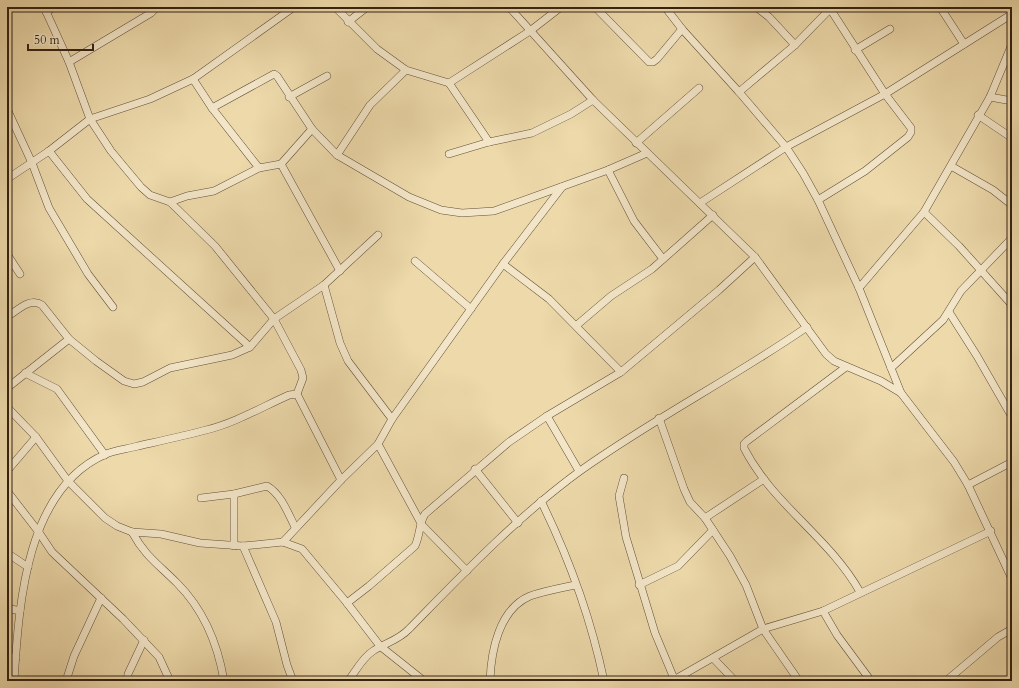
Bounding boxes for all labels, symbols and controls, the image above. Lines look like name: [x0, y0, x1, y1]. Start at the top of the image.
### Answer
scale bar: [28, 26, 93, 52]
text: 50 m: [34, 32, 61, 48]

